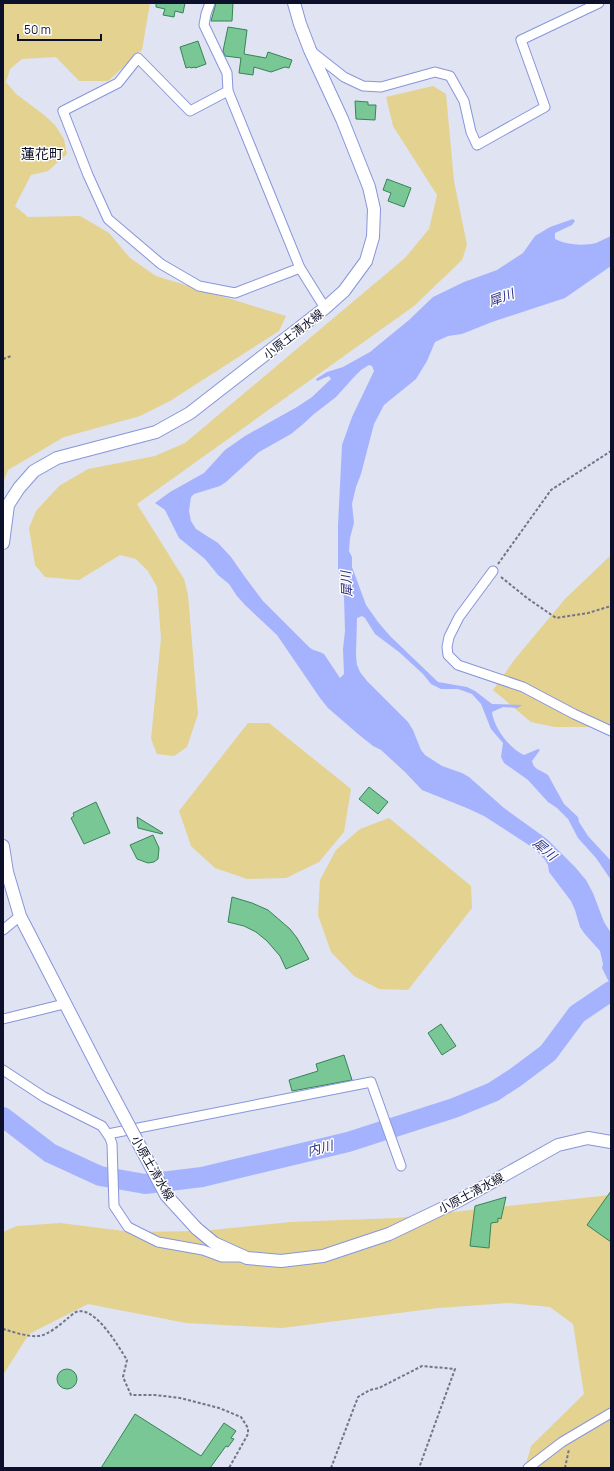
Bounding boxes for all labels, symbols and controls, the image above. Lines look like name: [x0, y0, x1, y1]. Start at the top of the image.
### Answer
scale bar: [18, 16, 101, 42]
text: 50 m: [24, 21, 51, 38]
district label: 蓮花町: [21, 144, 63, 163]
water label: 犀川: [486, 283, 518, 310]
street label: 小原土清水線: [259, 305, 327, 363]
water label: 犀川: [336, 569, 356, 597]
water label: 犀川: [529, 834, 562, 866]
street label: 小原土清水線: [128, 1133, 178, 1203]
water label: 内川: [305, 1136, 337, 1160]
street label: 小原土清水線: [435, 1169, 507, 1217]

